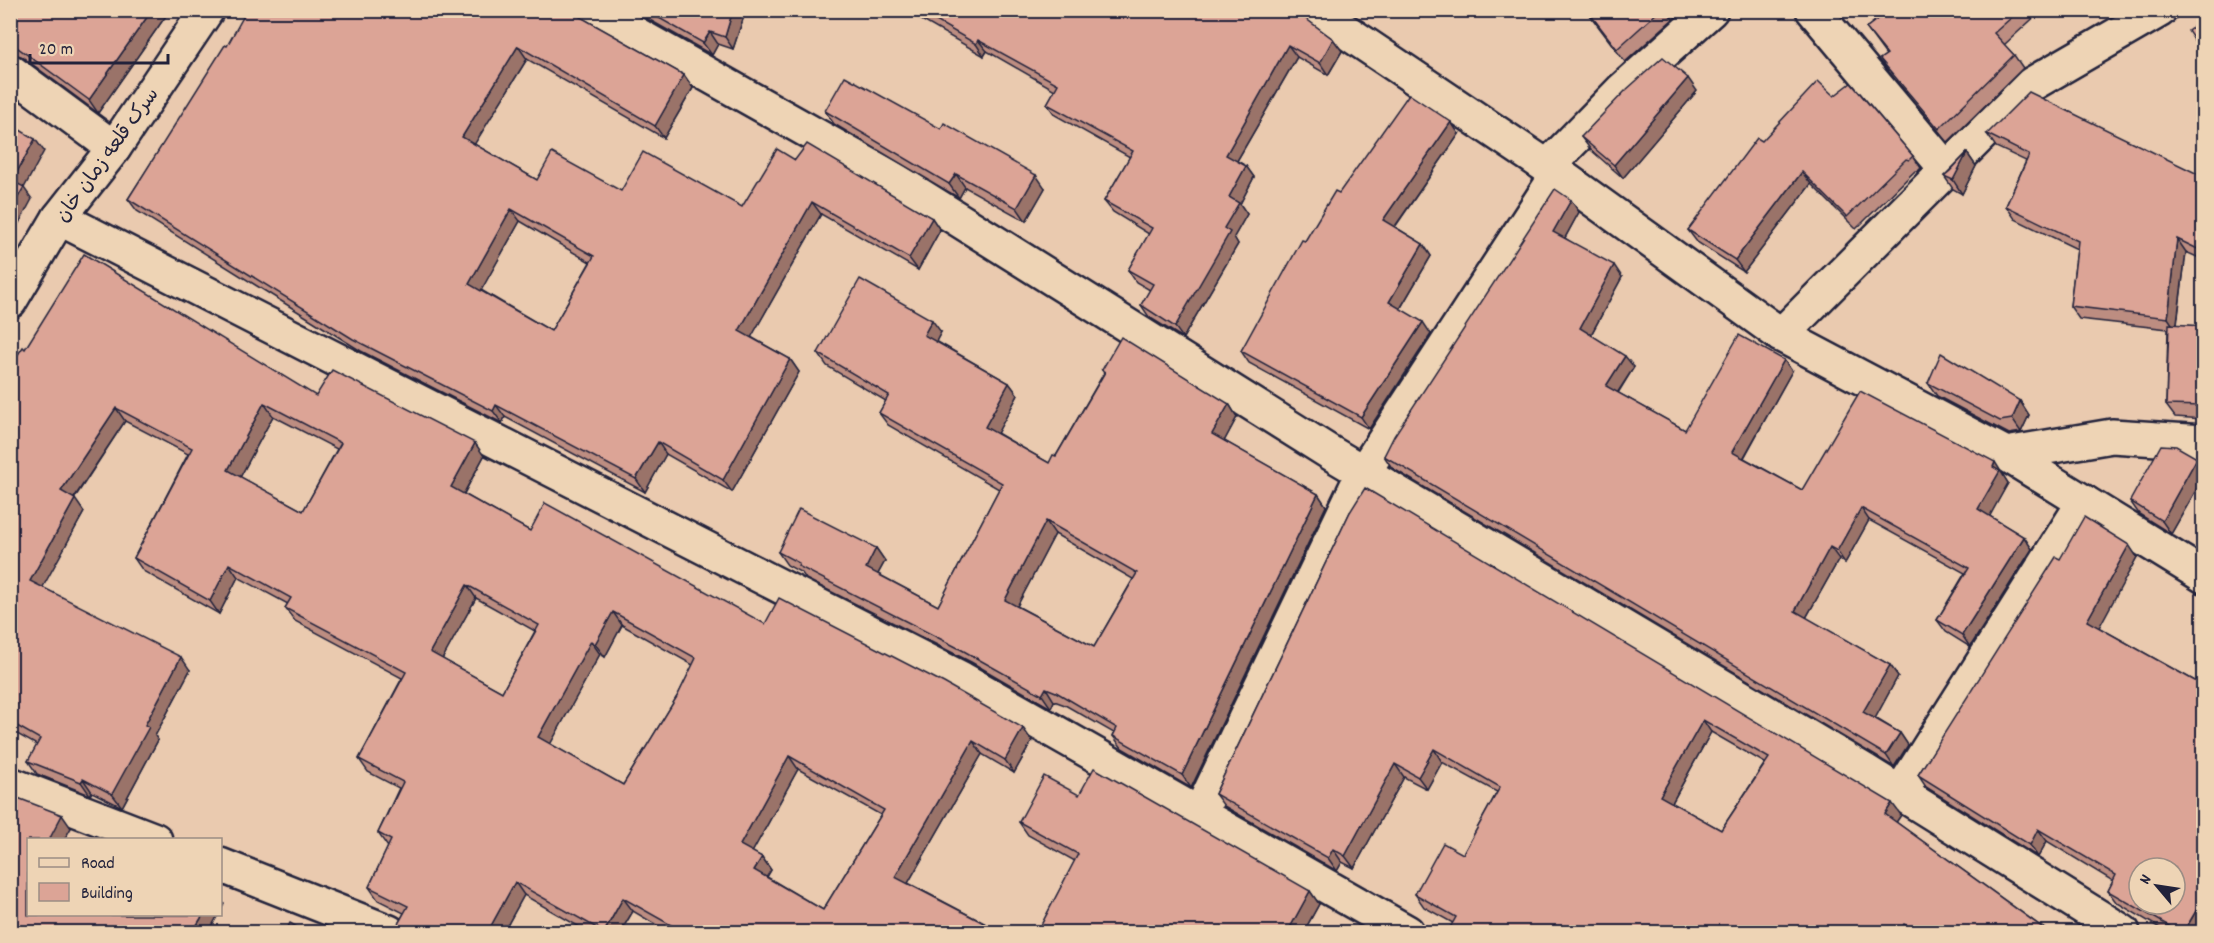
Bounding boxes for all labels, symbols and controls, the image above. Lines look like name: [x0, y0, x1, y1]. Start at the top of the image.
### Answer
scale bar: [30, 27, 168, 65]
text: 20 m: [39, 38, 73, 63]
street label: سرک قلعه زمان خان: [50, 83, 167, 229]
legend: [27, 838, 222, 916]
text: Road: [81, 852, 115, 877]
north arrow: [2127, 856, 2187, 916]
text: N: [2134, 871, 2158, 889]
text: Building: [81, 882, 133, 907]

